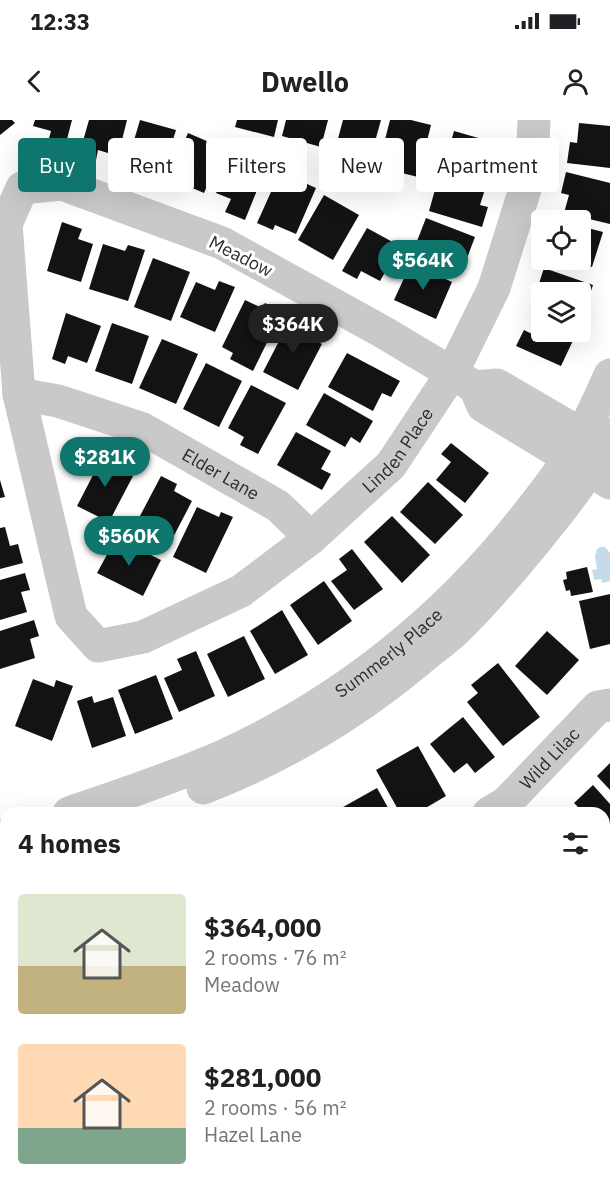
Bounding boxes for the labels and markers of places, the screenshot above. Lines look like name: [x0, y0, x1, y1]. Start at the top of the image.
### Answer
pin: $564K: [381, 240, 465, 291]
pin: $364K: [251, 304, 335, 355]
pin: $281K: [63, 437, 147, 488]
pin: $560K: [87, 516, 171, 567]

